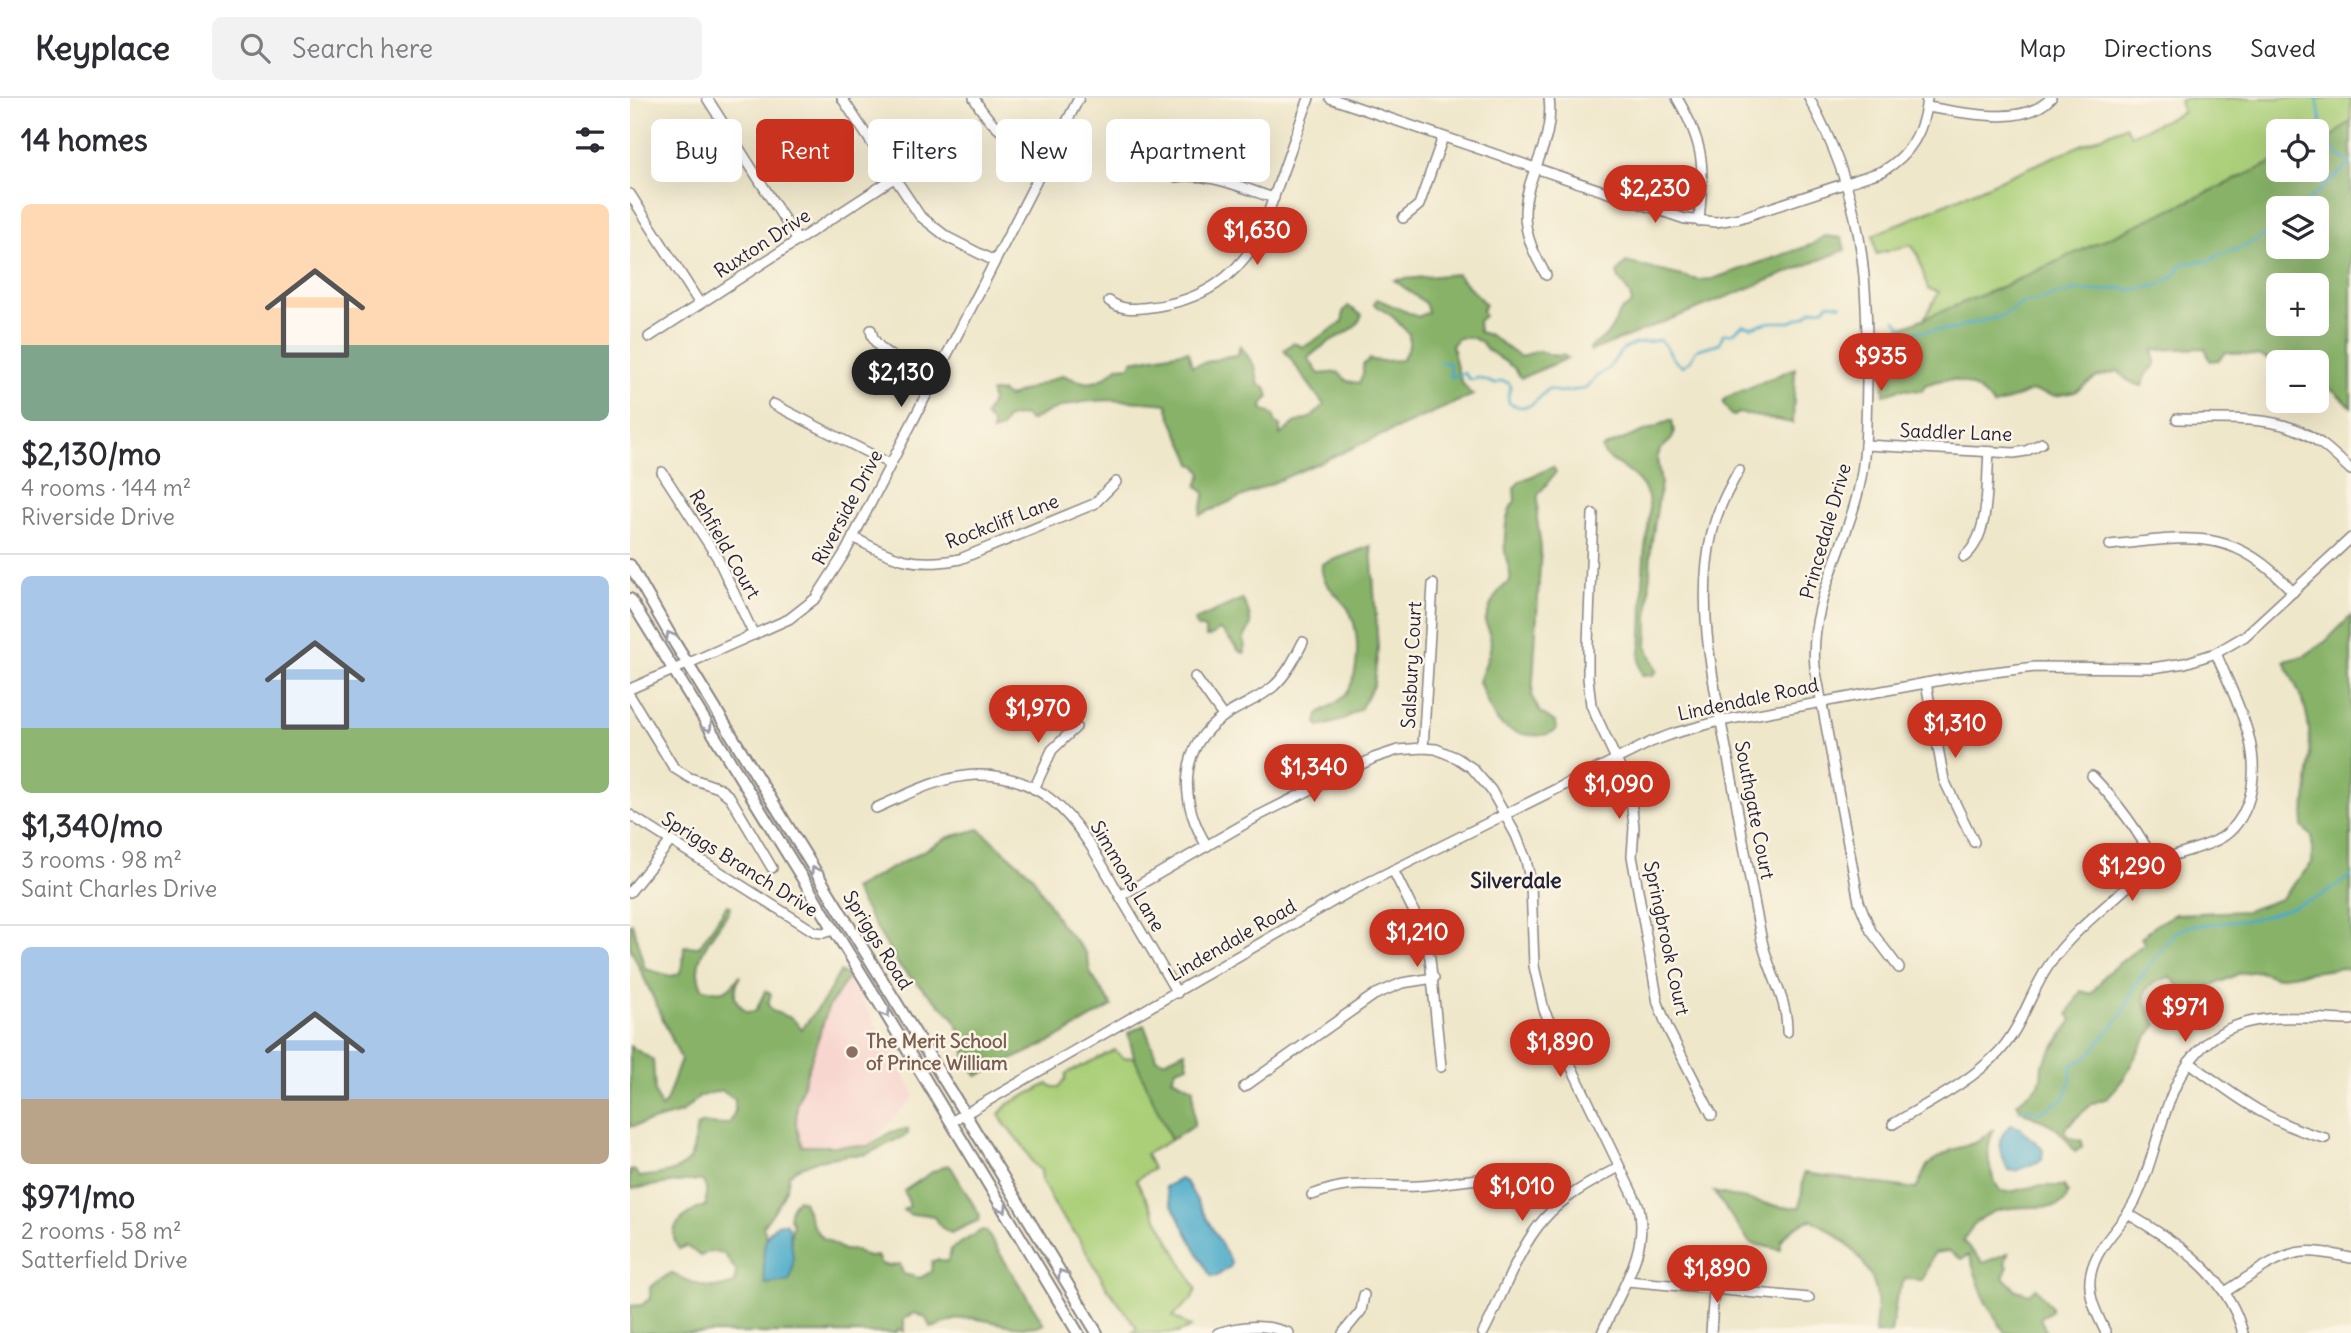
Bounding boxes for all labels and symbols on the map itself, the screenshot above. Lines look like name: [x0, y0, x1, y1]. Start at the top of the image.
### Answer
pin: $2,230: [1598, 166, 1712, 225]
street label: Ruxton Drive: [709, 203, 815, 283]
pin: $1,630: [1200, 208, 1314, 267]
pin: $935: [1840, 334, 1922, 393]
pin: $2,130: [844, 350, 958, 409]
street label: Saddler Lane: [1899, 418, 2013, 446]
street label: Riverside Drive: [807, 445, 887, 569]
street label: Princedale Drive: [1794, 460, 1856, 602]
street label: Rehfield Court: [684, 485, 766, 603]
street label: Rockcliff Lane: [942, 488, 1062, 554]
street label: Salsbury Court: [1396, 601, 1426, 729]
one-way arrow: [665, 630, 678, 643]
street label: Lindendale Road: [1675, 672, 1821, 726]
pin: $1,970: [981, 686, 1095, 745]
pin: $1,310: [1898, 700, 2012, 760]
one-way arrow: [700, 720, 713, 733]
street label: Southgate Court: [1730, 739, 1780, 881]
pin: $1,340: [1257, 744, 1371, 804]
pin: $1,090: [1562, 762, 1676, 821]
street label: Spriggs Branch Drive: [657, 806, 823, 922]
street label: Simmons Lane: [1085, 816, 1171, 936]
pin: $1,290: [2075, 844, 2189, 903]
street label: Springbrook Court: [1639, 859, 1695, 1017]
one-way arrow: [811, 866, 824, 879]
district label: Silverdale: [1470, 867, 1562, 894]
street label: Spriggs Road: [838, 886, 918, 994]
street label: Lindendale Road: [1164, 894, 1300, 986]
pin: $1,210: [1360, 910, 1474, 969]
pin: $971: [2144, 984, 2226, 1044]
one-way arrow: [877, 1006, 890, 1019]
pin: $1,890: [1503, 1020, 1617, 1079]
place label: The Merit School of Prince William: [866, 1029, 1008, 1075]
marker: The Merit School of Prince William: [844, 1044, 860, 1060]
pin: $1,010: [1465, 1164, 1579, 1223]
one-way arrow: [994, 1201, 1007, 1214]
pin: $1,890: [1660, 1246, 1774, 1305]
one-way arrow: [1057, 1269, 1070, 1282]

